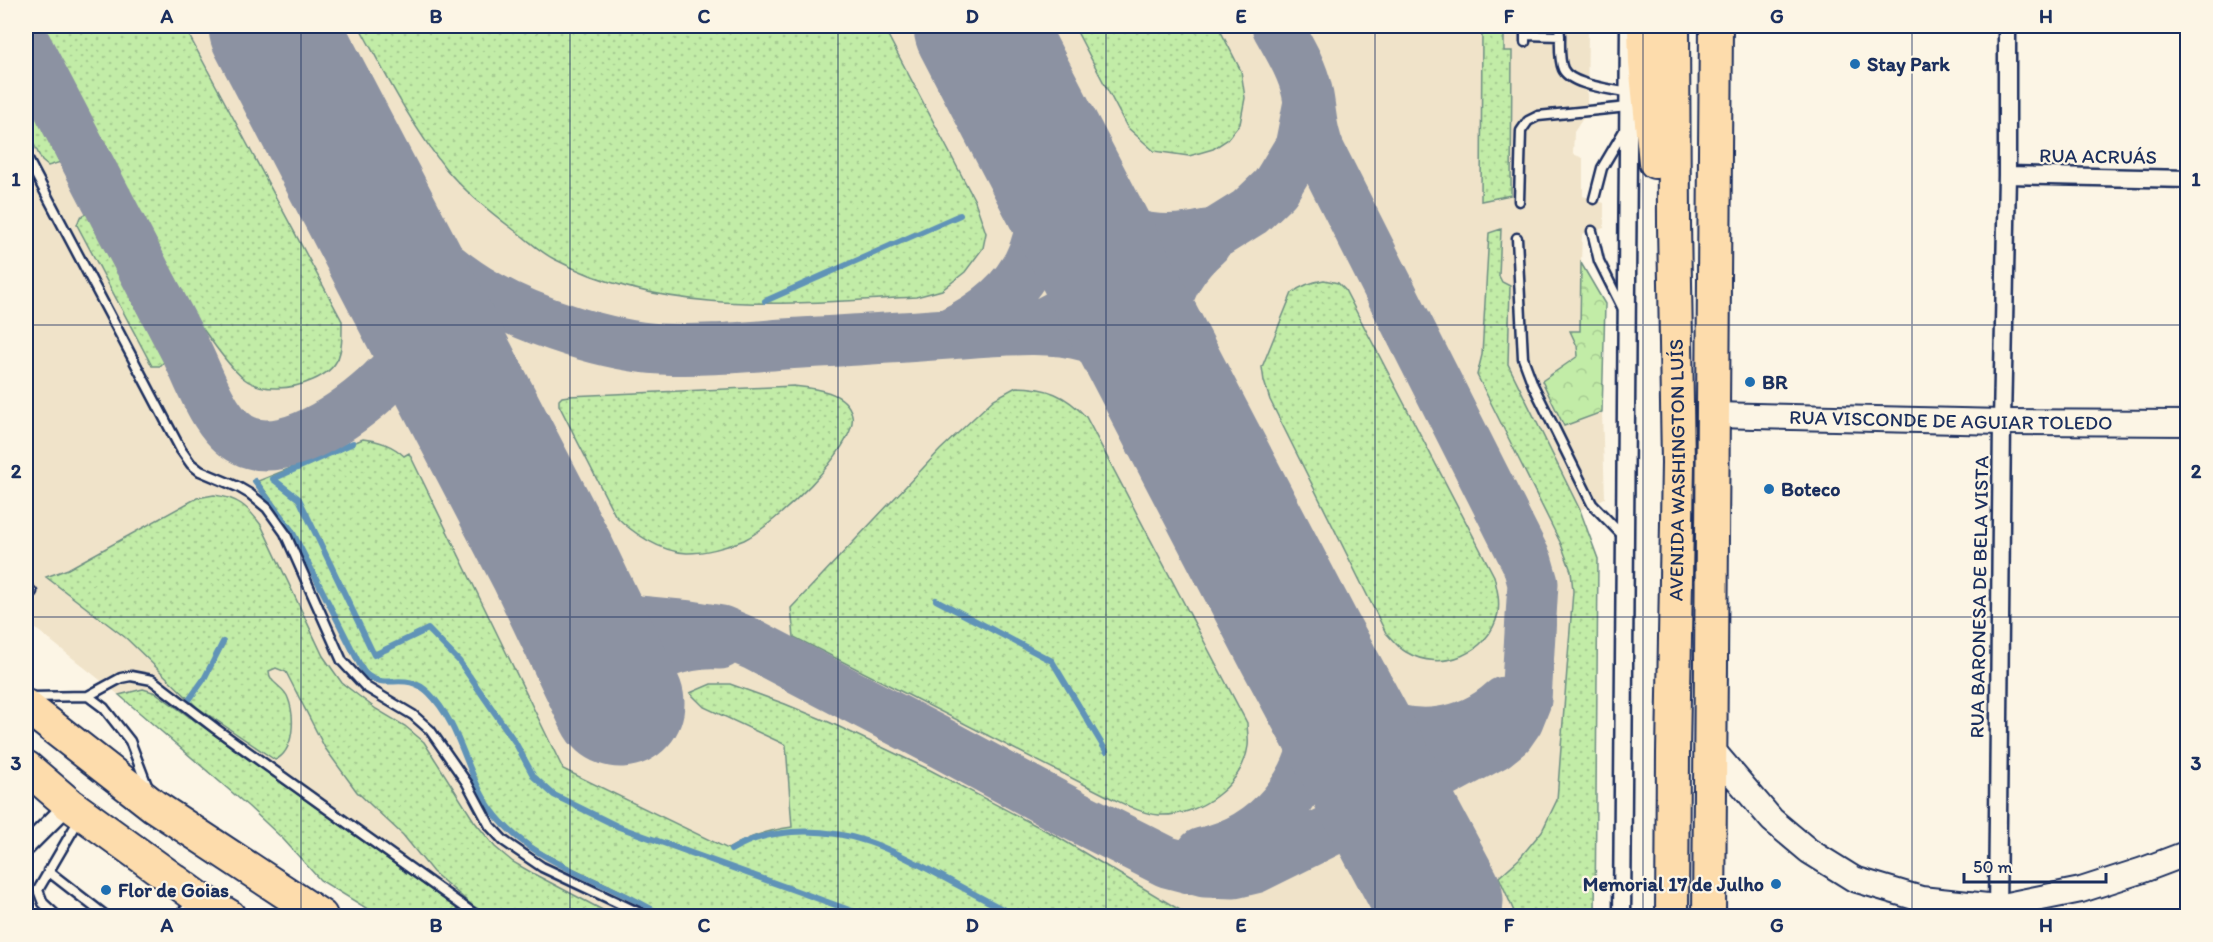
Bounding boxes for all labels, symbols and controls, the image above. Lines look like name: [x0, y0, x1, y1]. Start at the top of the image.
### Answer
text: A: [160, 4, 174, 28]
text: B: [430, 4, 443, 28]
text: C: [698, 4, 711, 28]
text: D: [965, 4, 979, 28]
text: E: [1235, 4, 1247, 28]
text: F: [1504, 4, 1515, 28]
text: G: [1770, 4, 1784, 28]
text: H: [2039, 4, 2053, 28]
place label: Stay Park: [1867, 52, 1950, 77]
marker: Stay Park: [1848, 57, 1862, 71]
street label: RUA ACRUÁS: [2039, 143, 2157, 169]
text: 1: [11, 167, 21, 191]
text: 1: [2191, 167, 2201, 191]
street label: AVENIDA WASHINGTON LUÍS: [1664, 339, 1690, 601]
place label: BR: [1762, 370, 1788, 394]
marker: BR: [1743, 375, 1757, 389]
street label: RUA VISCONDE DE AGUIAR TOLEDO: [1789, 405, 2113, 435]
street label: RUA BARONESA DE BELA VISTA: [1965, 455, 1993, 739]
text: 2: [11, 459, 22, 483]
text: 2: [2191, 459, 2202, 483]
place label: Boteco: [1781, 477, 1840, 501]
marker: Boteco: [1762, 482, 1776, 496]
text: 3: [11, 751, 22, 775]
text: 3: [2191, 751, 2202, 775]
scale bar: [1964, 846, 2106, 884]
text: 50 m: [1973, 856, 2013, 878]
place label: Memorial 17 de Julho: [1583, 872, 1764, 896]
marker: Memorial 17 de Julho: [1769, 877, 1783, 891]
place label: Flor de Goias: [118, 878, 229, 902]
marker: Flor de Goias: [99, 883, 113, 897]
text: A: [160, 913, 174, 937]
text: B: [430, 913, 443, 937]
text: C: [698, 913, 711, 937]
text: D: [965, 913, 979, 937]
text: E: [1235, 913, 1247, 937]
text: F: [1504, 913, 1515, 937]
text: G: [1770, 913, 1784, 937]
text: H: [2039, 913, 2053, 937]

